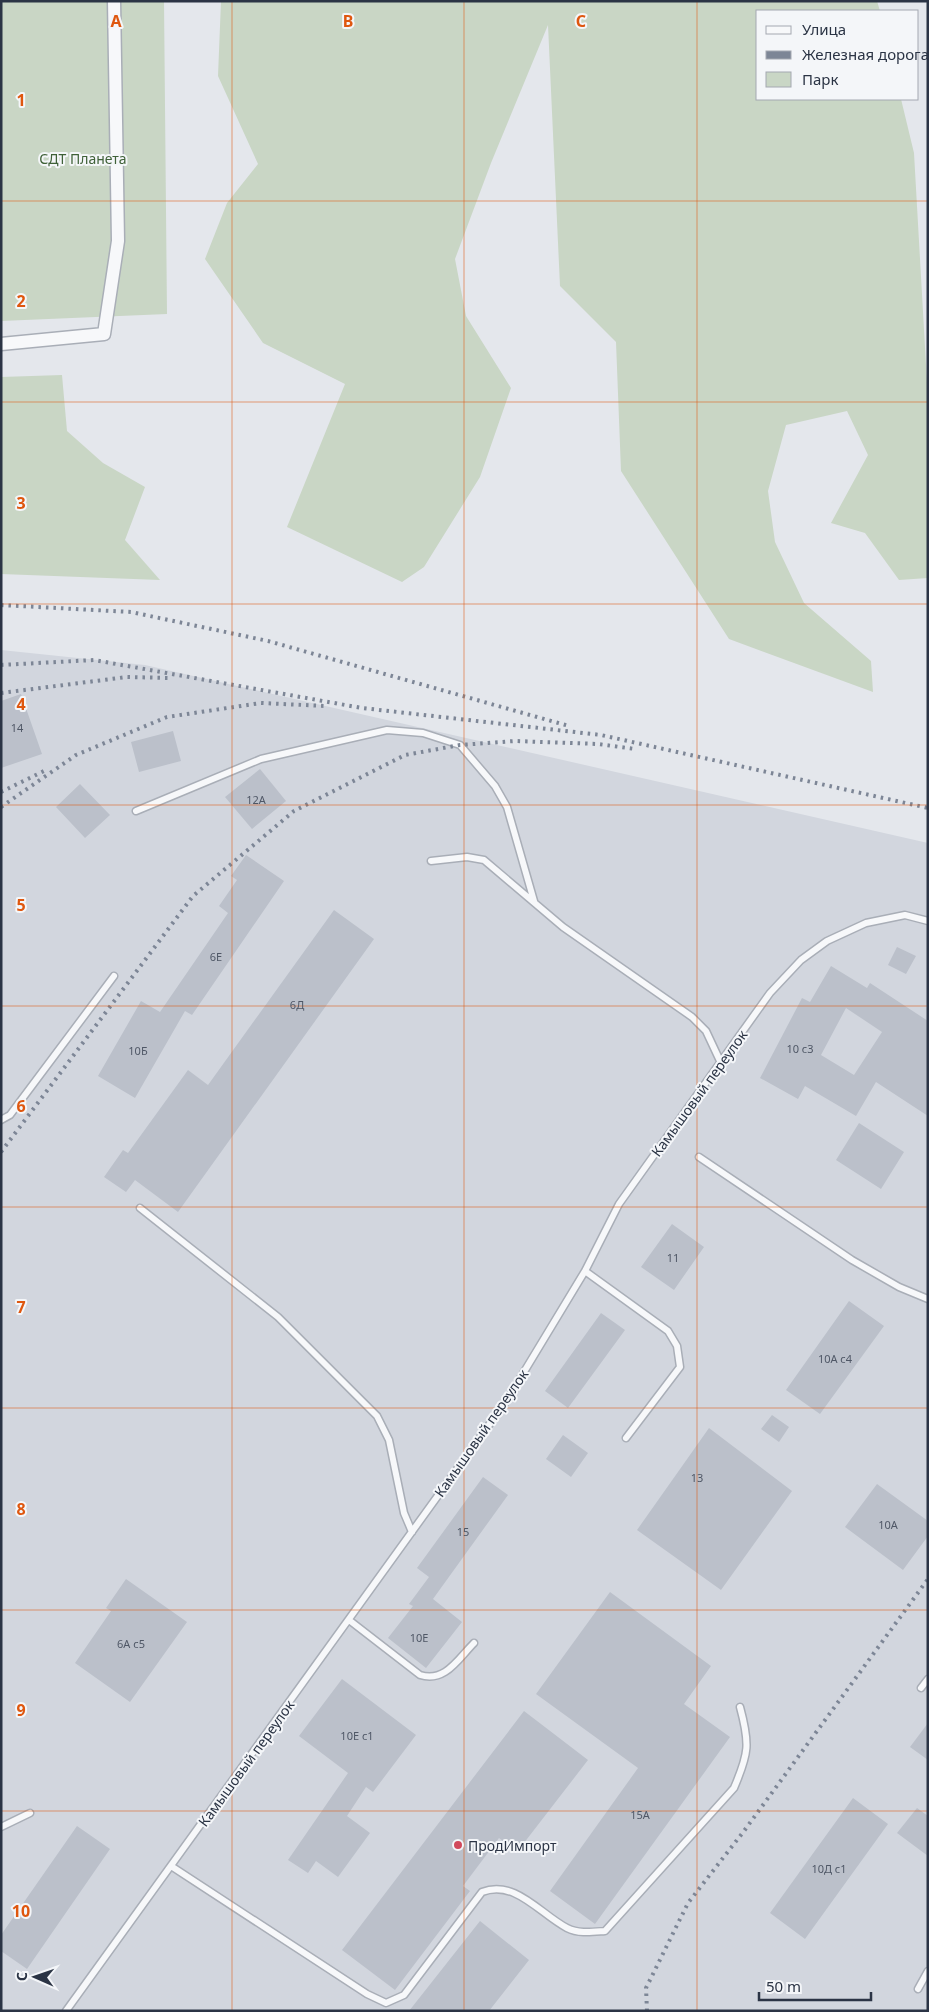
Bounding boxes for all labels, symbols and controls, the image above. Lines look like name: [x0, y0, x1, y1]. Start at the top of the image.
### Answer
text: A: [110, 10, 122, 32]
text: B: [343, 10, 353, 32]
text: C: [576, 10, 586, 32]
legend: [756, 10, 919, 100]
text: Улица: [802, 19, 846, 39]
text: Железная дорога: [802, 44, 929, 64]
text: Парк: [802, 69, 838, 89]
text: 1: [16, 89, 26, 111]
park label: СДТ Планета: [39, 149, 127, 168]
text: 2: [16, 290, 26, 312]
text: 3: [16, 492, 26, 514]
text: 4: [16, 693, 26, 715]
house number: 14: [11, 720, 24, 735]
house number: 12А: [246, 792, 267, 807]
text: 5: [16, 894, 26, 916]
house number: 6Е: [210, 949, 222, 964]
house number: 6Д: [290, 997, 304, 1012]
street label: Камышовый переулок: [647, 1026, 752, 1160]
house number: 10 с3: [786, 1041, 814, 1056]
house number: 10Б: [128, 1043, 148, 1058]
text: 6: [16, 1095, 26, 1117]
house number: 11: [667, 1250, 679, 1265]
text: 7: [16, 1296, 26, 1318]
house number: 10А с4: [818, 1351, 853, 1366]
street label: Камышовый переулок: [430, 1365, 533, 1501]
house number: 13: [691, 1470, 703, 1485]
text: 8: [16, 1498, 26, 1520]
house number: 10А: [878, 1517, 899, 1532]
house number: 15: [457, 1524, 469, 1539]
house number: 10Е: [410, 1630, 428, 1645]
house number: 6А с5: [117, 1636, 145, 1651]
street label: Камышовый переулок: [194, 1696, 299, 1830]
text: 9: [16, 1699, 26, 1721]
house number: 10Е с1: [340, 1728, 374, 1743]
house number: 15А: [630, 1807, 651, 1822]
place label: ПродИмпорт: [468, 1836, 557, 1855]
marker: ПродИмпорт: [452, 1839, 464, 1851]
house number: 10Д с1: [811, 1861, 847, 1876]
text: 10: [12, 1900, 30, 1922]
north arrow: [10, 1952, 60, 2002]
scale bar: [759, 1970, 872, 2002]
text: С: [12, 1972, 31, 1981]
text: 50 m: [766, 1976, 801, 1996]

